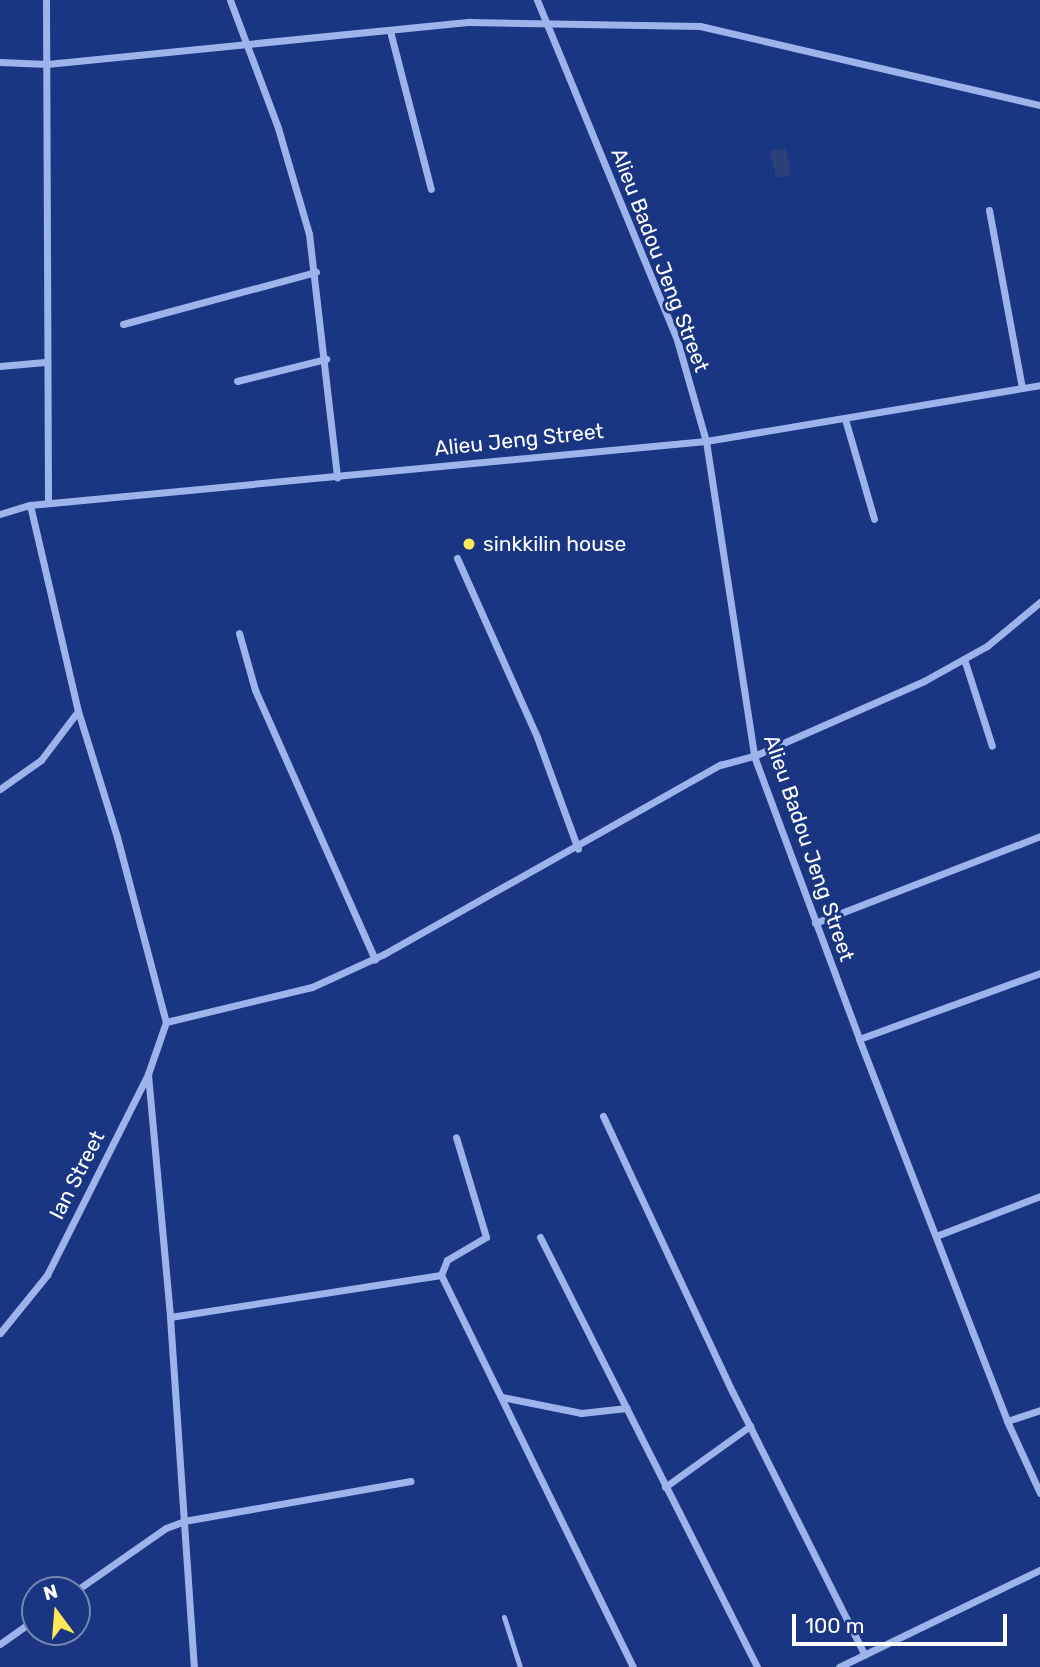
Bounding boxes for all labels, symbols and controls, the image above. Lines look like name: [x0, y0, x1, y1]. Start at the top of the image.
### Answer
street label: Alieu Badou Jeng Street: [606, 144, 714, 376]
street label: Alieu Jeng Street: [433, 419, 605, 461]
place label: sinkkilin house: [483, 531, 626, 557]
marker: sinkkilin house: [461, 536, 477, 552]
street label: Alieu Badou Jeng Street: [758, 731, 860, 965]
street label: Ian Street: [44, 1127, 110, 1223]
north arrow: [21, 1576, 91, 1646]
text: N: [41, 1579, 60, 1605]
scale bar: [795, 1600, 1010, 1644]
text: 100 m: [805, 1613, 864, 1638]

